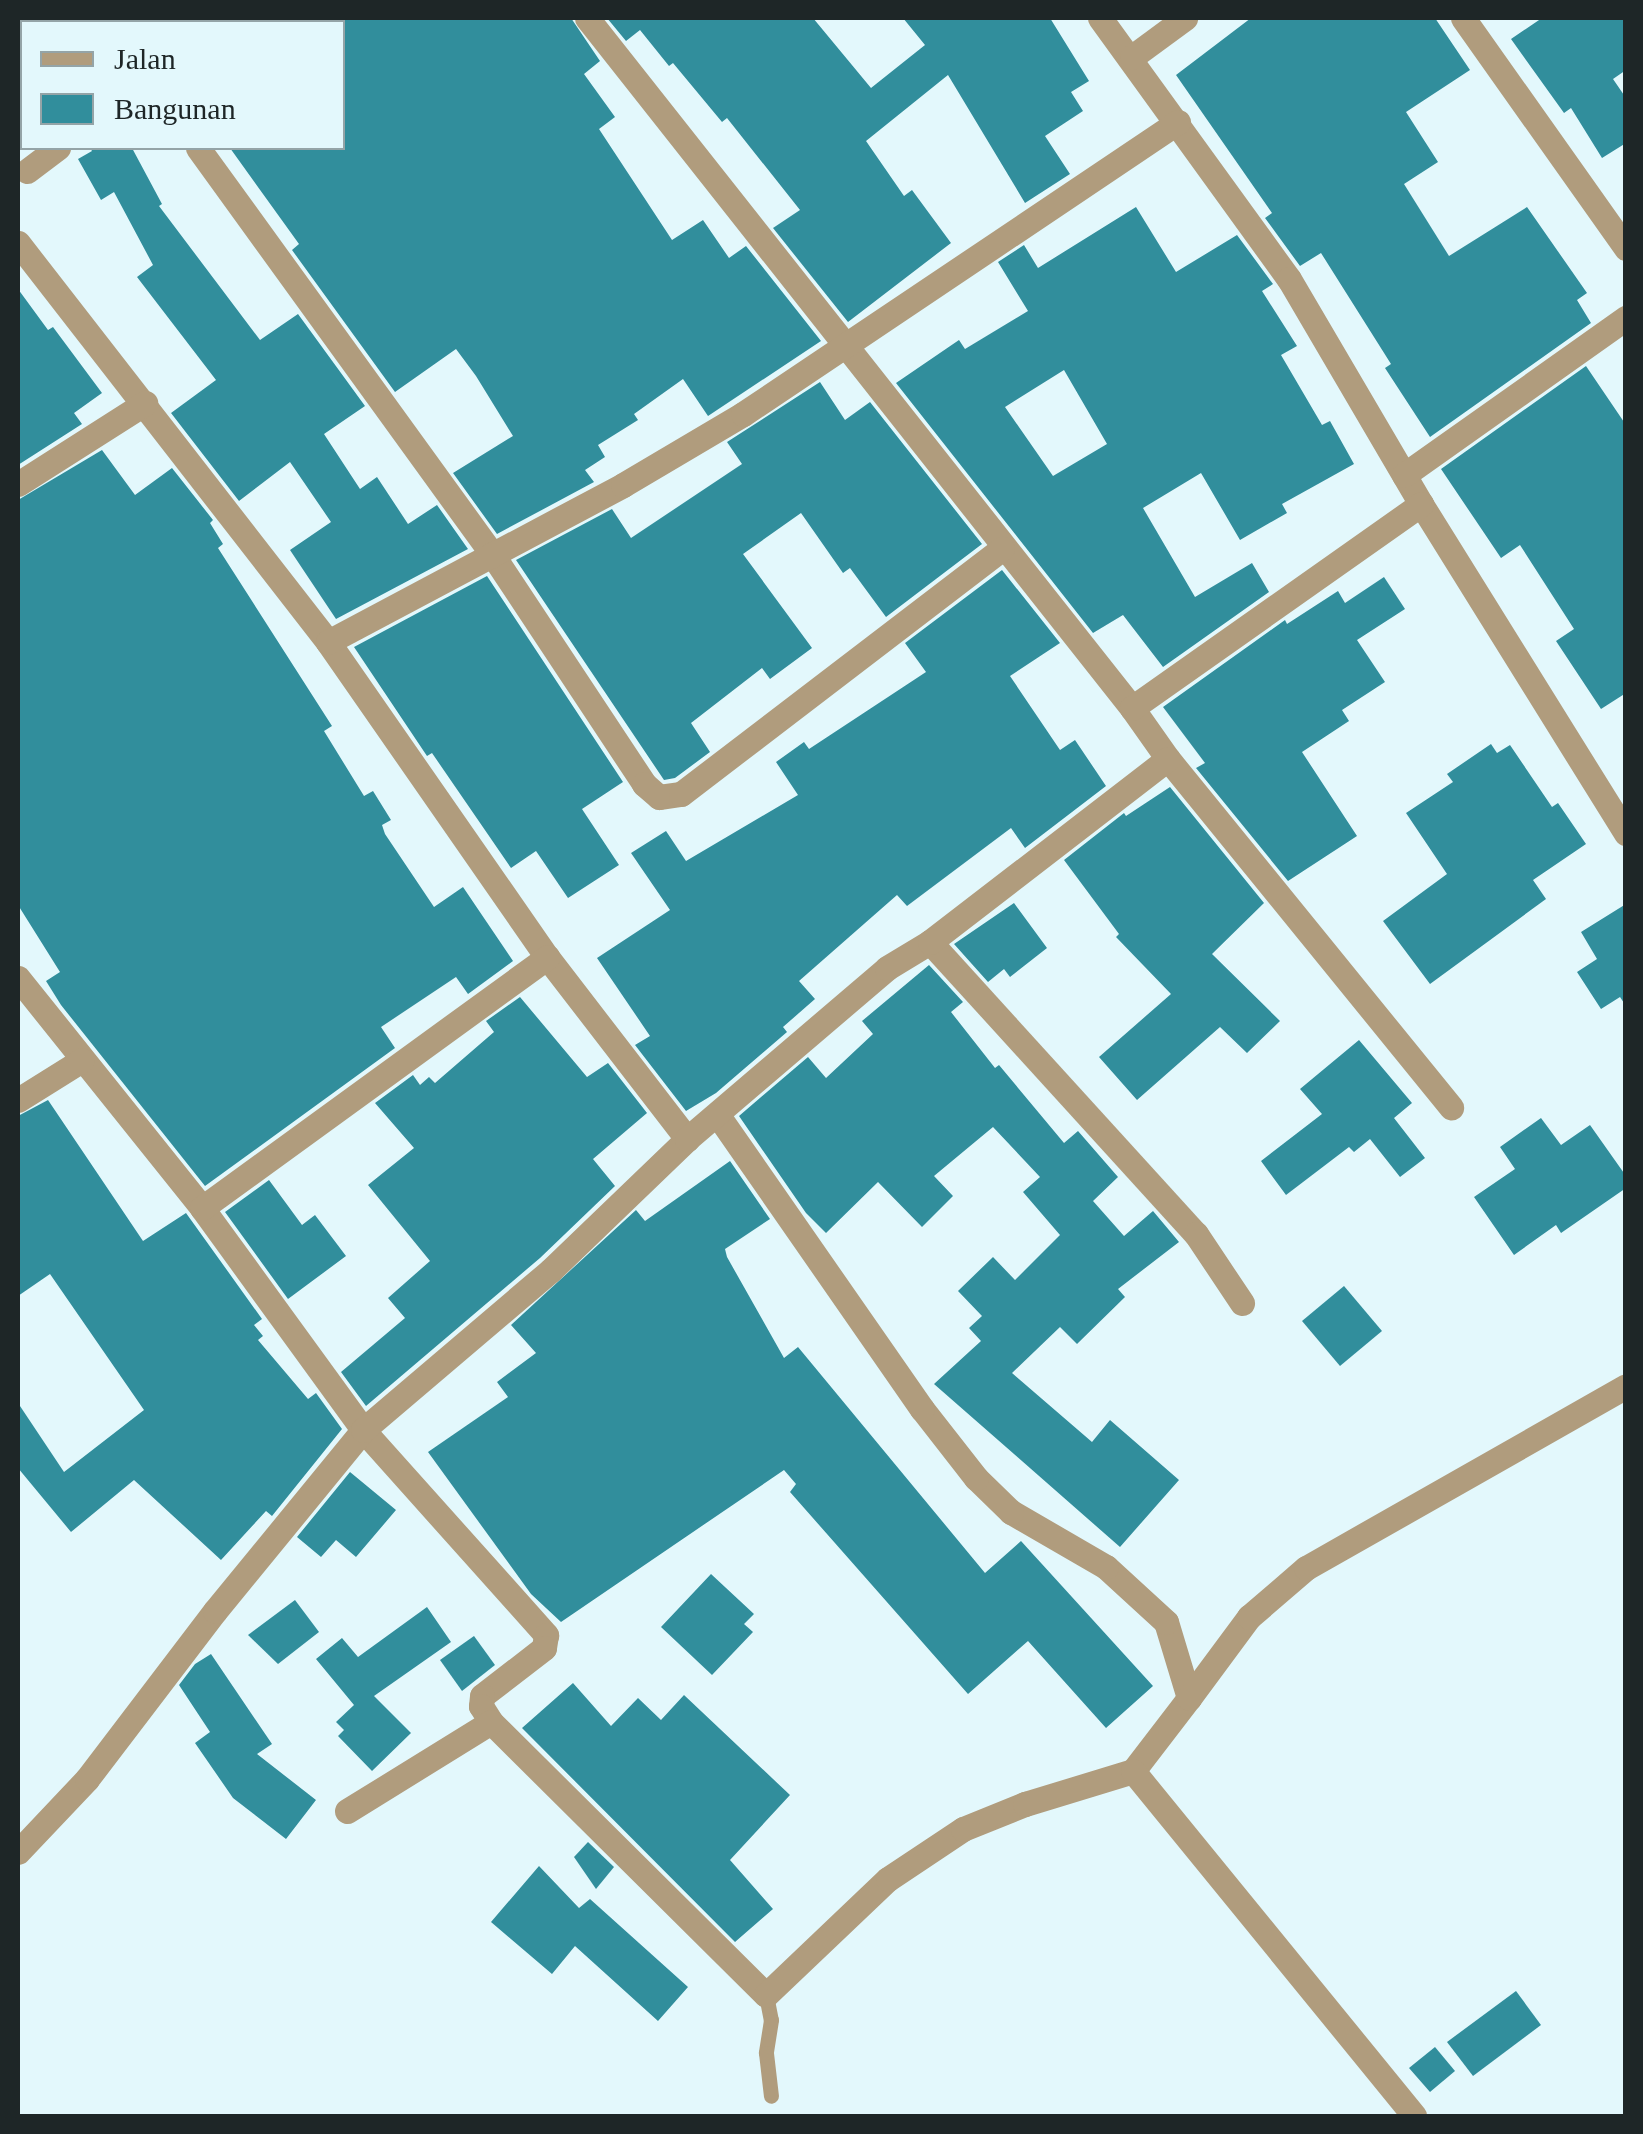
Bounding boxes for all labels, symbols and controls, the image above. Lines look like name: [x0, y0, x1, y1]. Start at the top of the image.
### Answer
legend: [20, 20, 345, 150]
text: Jalan: [114, 42, 176, 75]
text: Bangunan: [114, 92, 236, 125]

